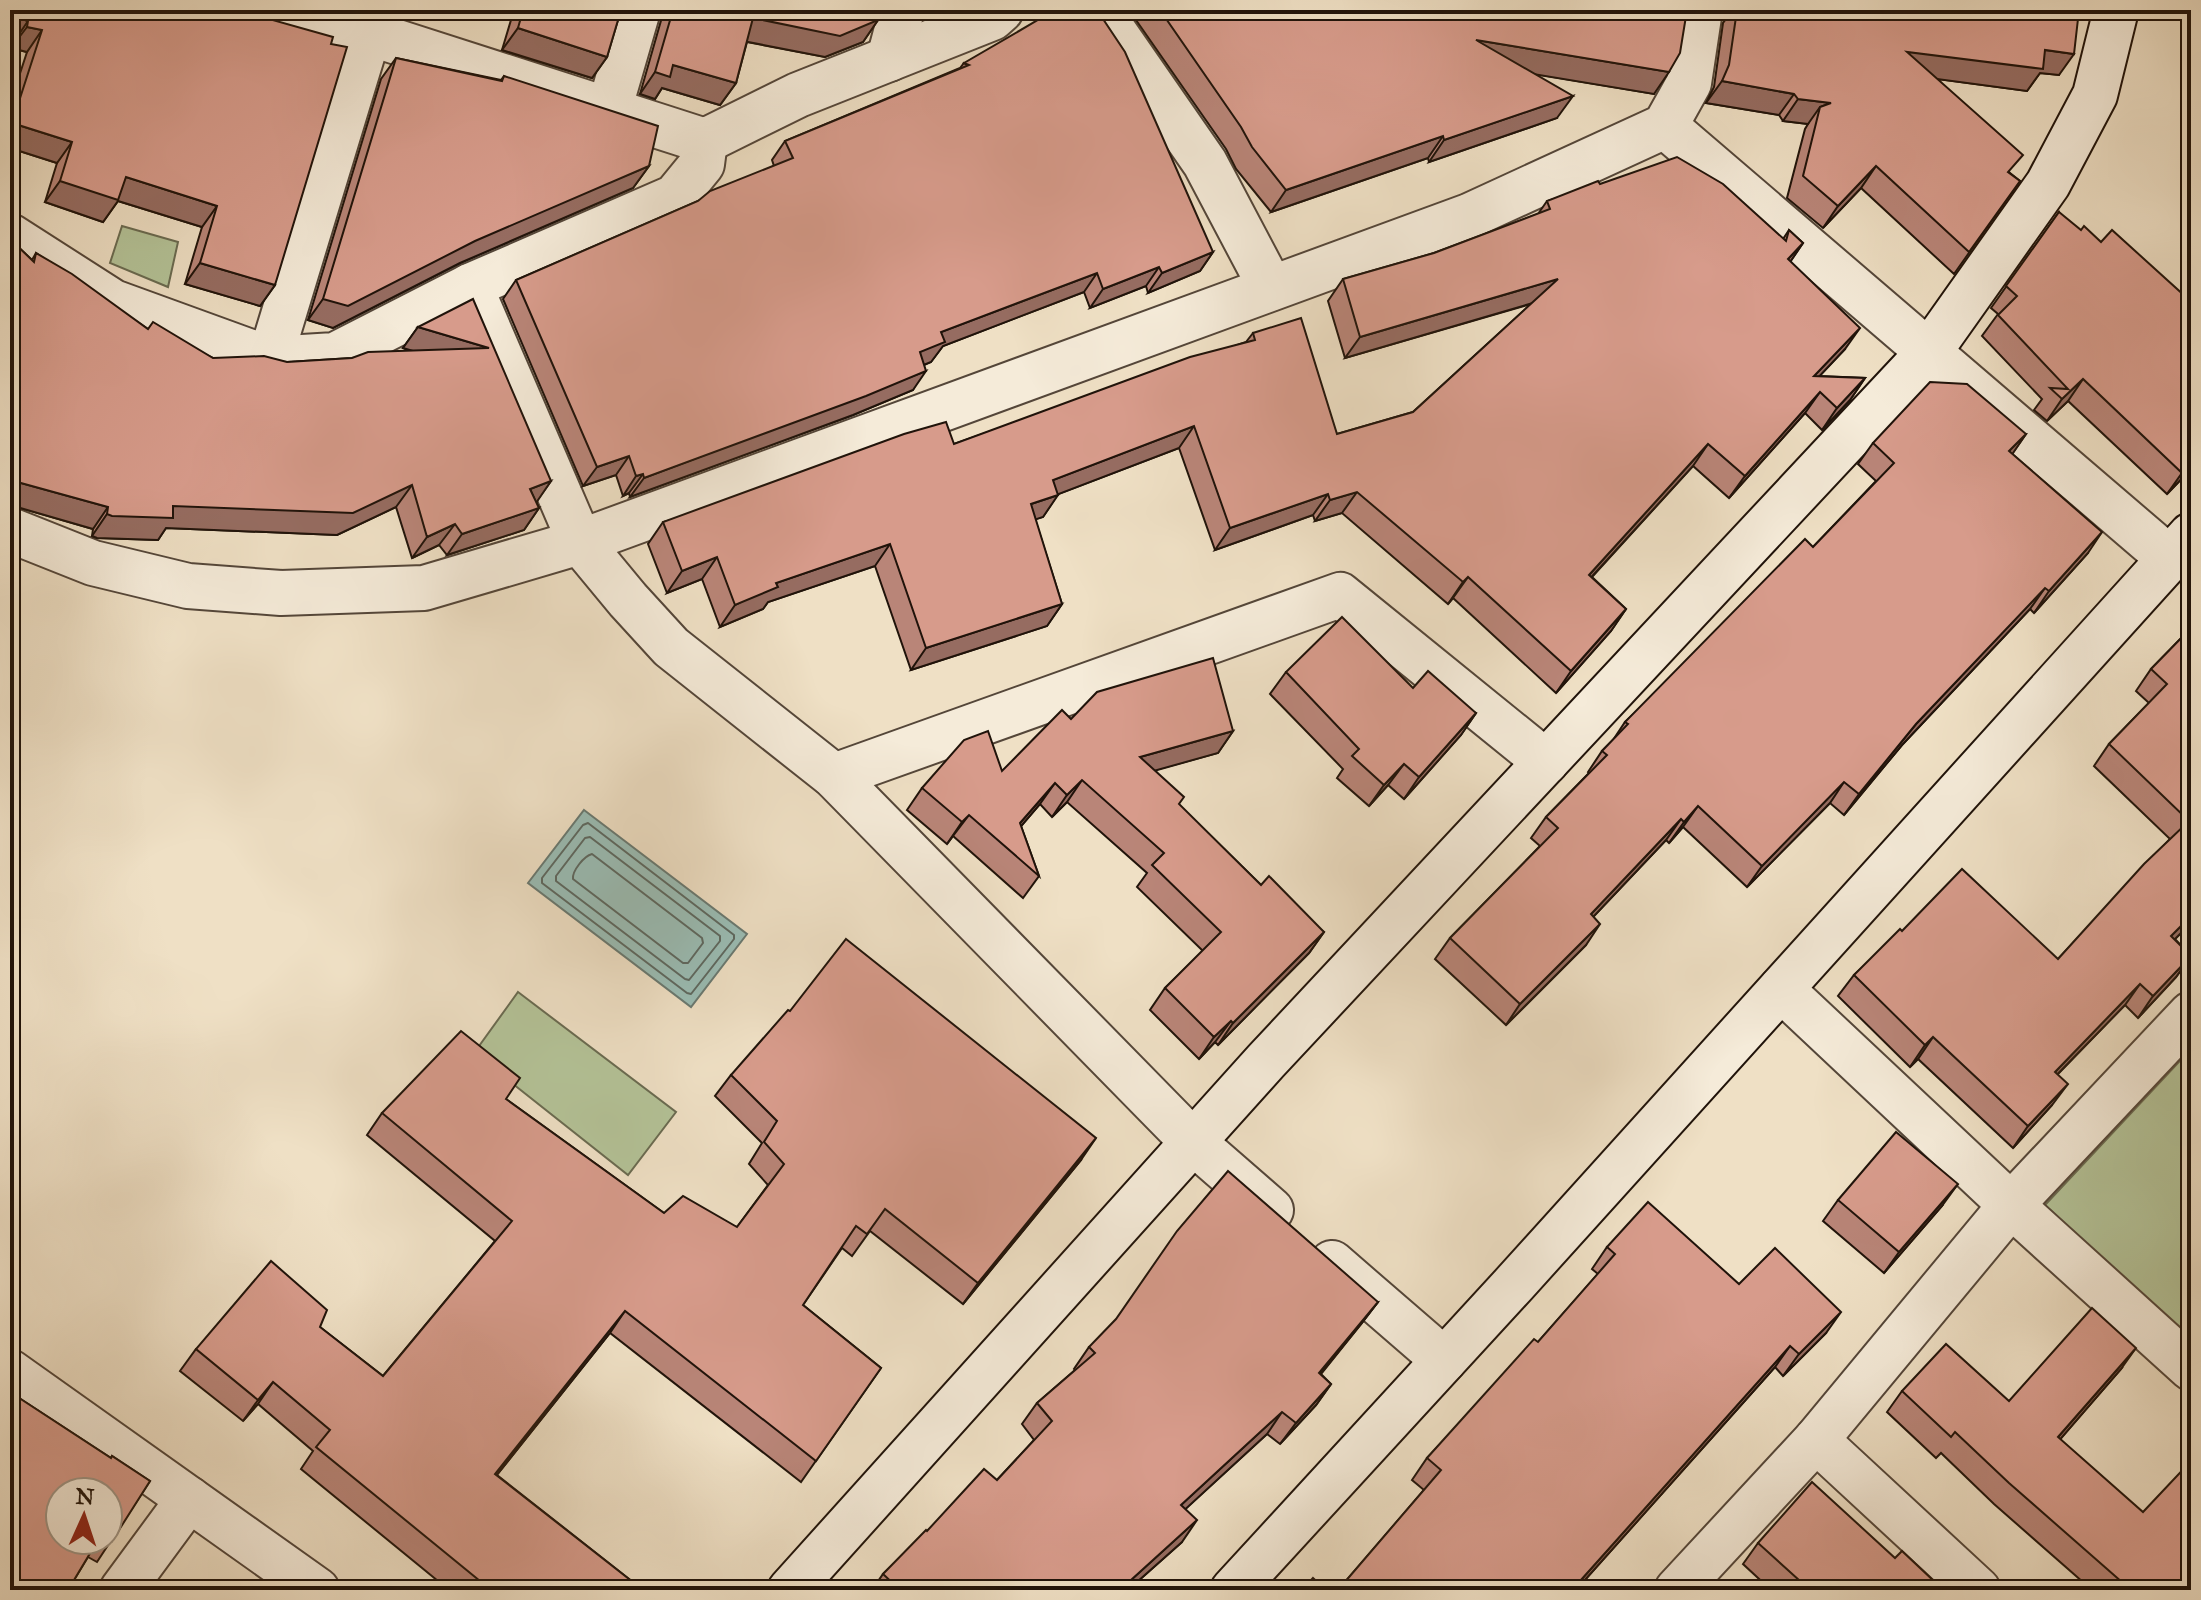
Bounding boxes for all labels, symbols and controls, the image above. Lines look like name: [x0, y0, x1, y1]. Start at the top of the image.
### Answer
north arrow: [44, 1476, 124, 1556]
text: N: [75, 1483, 95, 1511]

